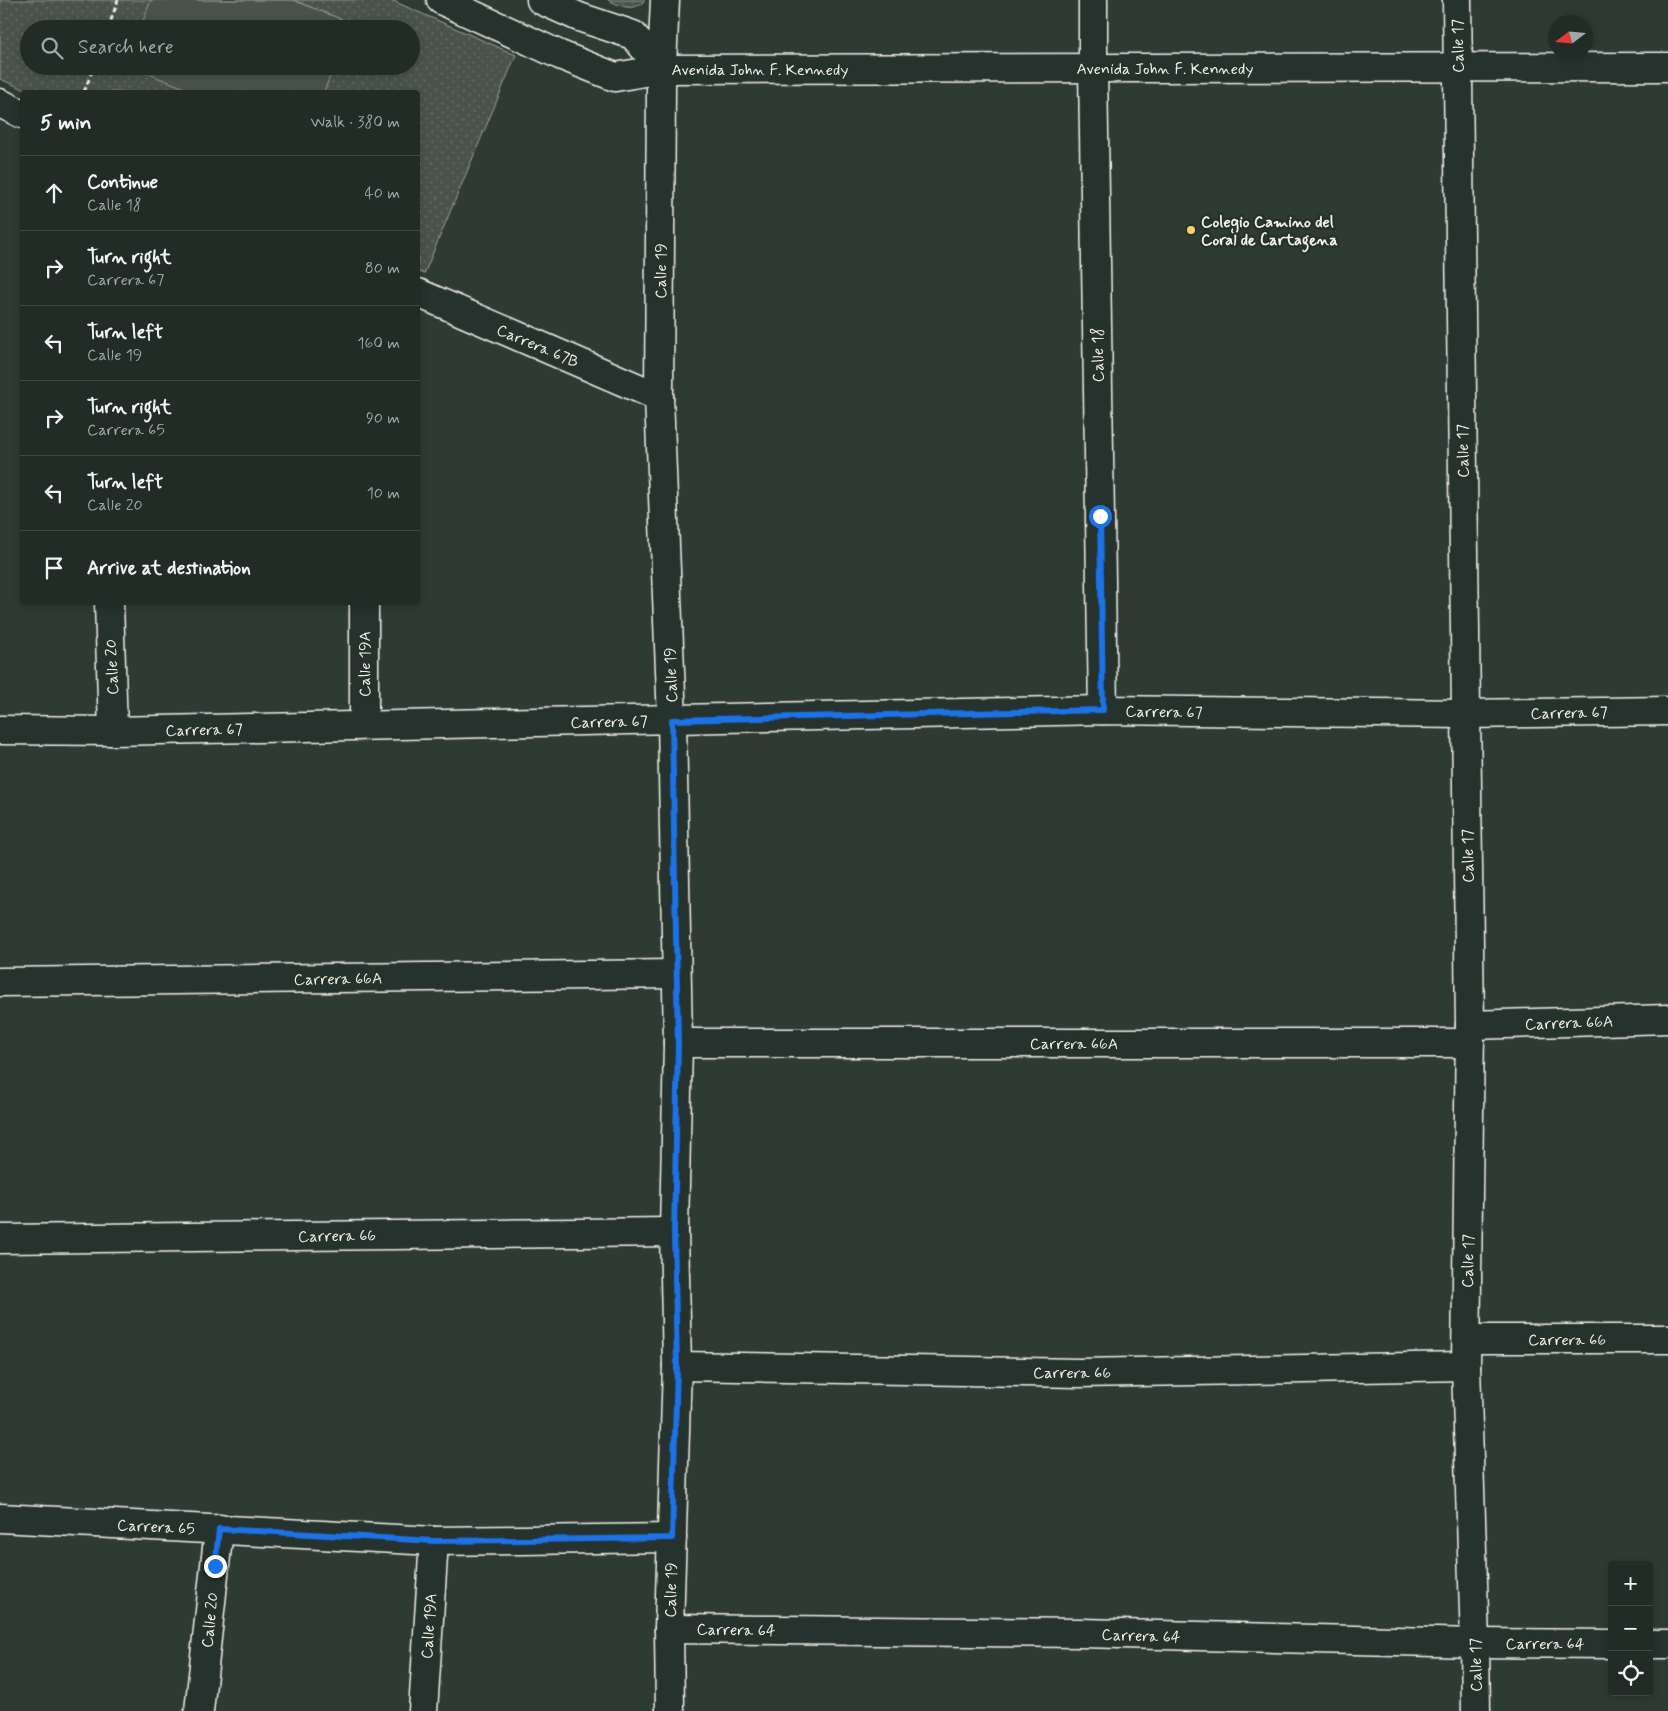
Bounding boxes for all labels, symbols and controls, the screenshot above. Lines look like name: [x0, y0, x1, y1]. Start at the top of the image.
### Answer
north arrow: [1548, 15, 1593, 60]
street label: Calle 17: [1448, 19, 1469, 73]
search box: [20, 20, 420, 75]
icon: search: [38, 34, 66, 62]
text: Search here: [78, 35, 174, 60]
street label: Avenida John F. Kennedy: [1077, 59, 1253, 80]
street label: Avenida John F. Kennedy: [672, 60, 848, 81]
text: 5 min: [40, 109, 92, 137]
text: Walk · 380 m: [310, 112, 400, 133]
text: Continue: [87, 170, 158, 195]
icon: ahead: [40, 179, 68, 207]
text: 40 m: [364, 183, 400, 204]
text: Calle 18: [87, 195, 142, 216]
place label: Colegio Camino del Coral de Cartagena: [1201, 212, 1338, 253]
marker: Colegio Camino del Coral de Cartagena: [1185, 224, 1197, 236]
street label: Calle 19: [651, 243, 672, 299]
text: Turn right: [87, 245, 171, 270]
icon: right: [40, 254, 68, 282]
text: 80 m: [365, 258, 400, 279]
text: Carrera 67: [87, 270, 164, 291]
text: Turn left: [87, 320, 163, 345]
street label: Carrera 67B: [493, 320, 582, 373]
street label: Calle 18: [1088, 327, 1109, 382]
icon: left: [40, 329, 68, 357]
text: 160 m: [357, 333, 400, 354]
text: Calle 19: [87, 345, 142, 366]
text: Turn right: [87, 395, 171, 420]
icon: right: [40, 404, 68, 432]
text: 90 m: [366, 408, 400, 429]
text: Carrera 65: [87, 420, 165, 441]
street label: Calle 17: [1453, 424, 1474, 478]
text: Turn left: [87, 470, 163, 495]
icon: left: [40, 479, 68, 507]
text: 10 m: [367, 483, 400, 504]
text: Calle 20: [87, 495, 143, 516]
route start: [1089, 505, 1112, 528]
icon: arrive: [40, 554, 68, 582]
text: Arrive at destination: [87, 556, 251, 581]
street label: Calle 19A: [355, 631, 376, 697]
street label: Calle 20: [101, 639, 124, 695]
street label: Calle 19: [660, 647, 683, 703]
street label: Carrera 67: [1125, 701, 1203, 724]
street label: Carrera 67: [1530, 702, 1608, 725]
street label: Carrera 67: [570, 711, 648, 734]
street label: Carrera 67: [165, 719, 243, 742]
street label: Calle 17: [1458, 829, 1479, 883]
street label: Carrera 66A: [294, 968, 383, 991]
street label: Carrera 66A: [1524, 1011, 1614, 1036]
street label: Carrera 66A: [1030, 1034, 1118, 1055]
street label: Carrera 66: [298, 1225, 376, 1248]
street label: Calle 17: [1458, 1234, 1479, 1288]
street label: Carrera 66: [1528, 1330, 1606, 1351]
street label: Carrera 66: [1033, 1363, 1111, 1384]
street label: Carrera 65: [117, 1515, 195, 1540]
route end: [204, 1555, 227, 1578]
map controls: [1608, 1561, 1653, 1696]
button: +: [1608, 1561, 1653, 1606]
street label: Calle 19: [661, 1562, 682, 1618]
street label: Calle 20: [197, 1591, 224, 1649]
street label: Calle 19A: [417, 1593, 442, 1660]
button: −: [1608, 1606, 1653, 1651]
street label: Carrera 64: [696, 1619, 776, 1642]
street label: Carrera 64: [1101, 1625, 1181, 1648]
street label: Carrera 64: [1505, 1634, 1585, 1655]
street label: Calle 17: [1466, 1638, 1487, 1692]
button: locate: [1608, 1651, 1653, 1696]

